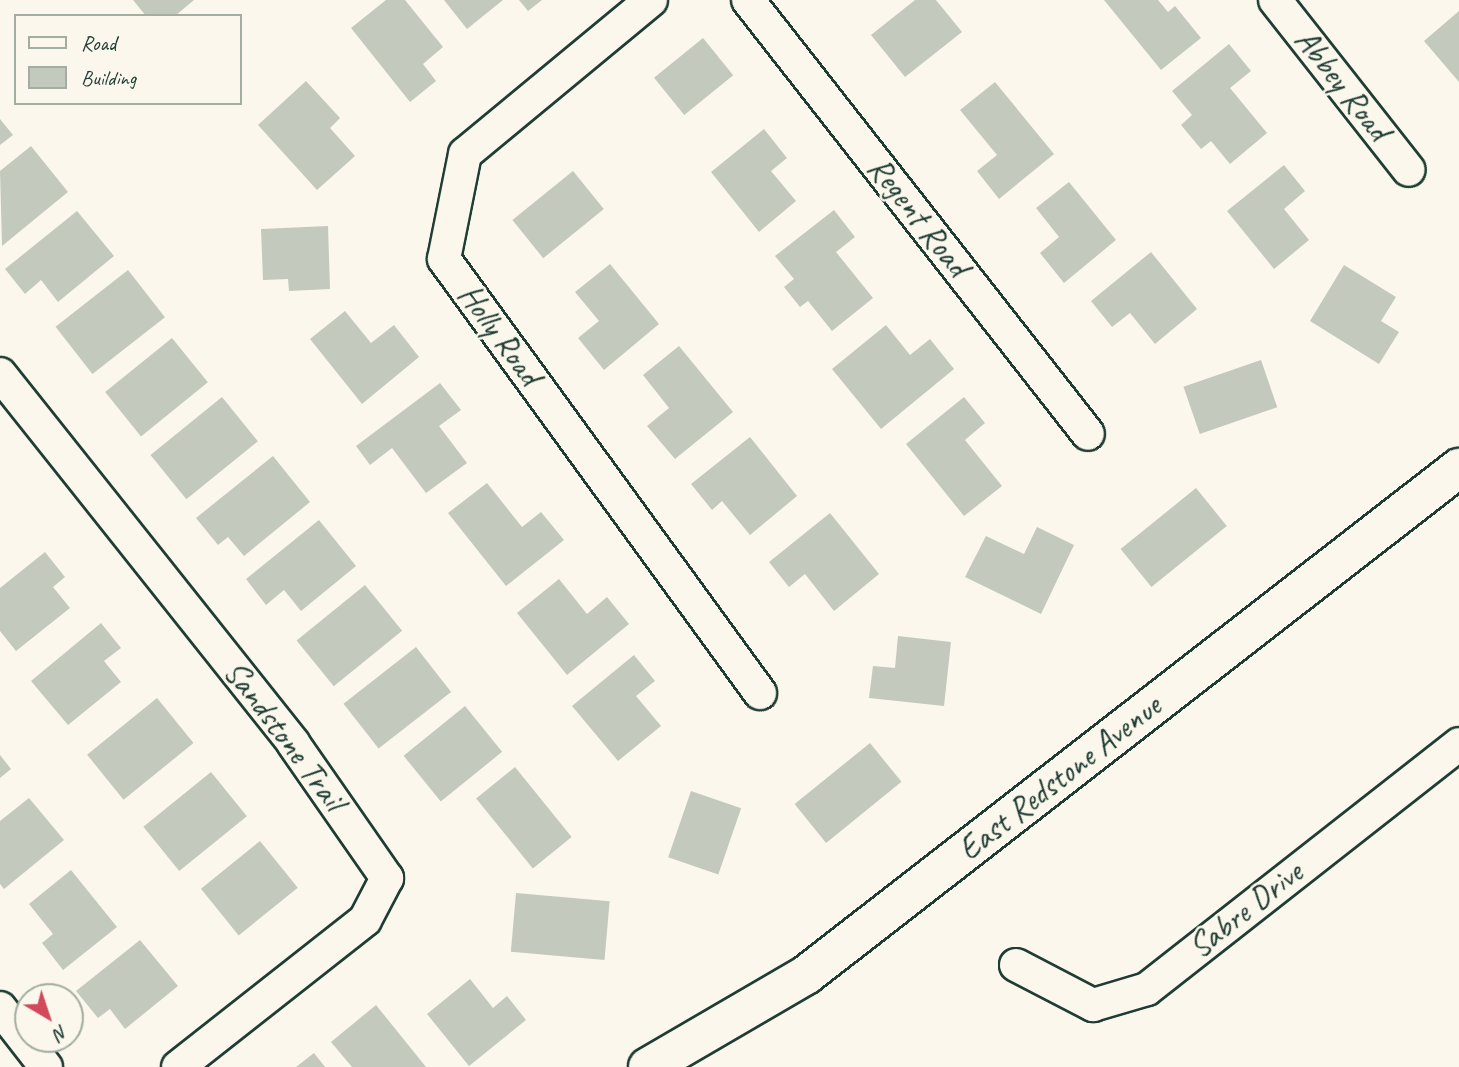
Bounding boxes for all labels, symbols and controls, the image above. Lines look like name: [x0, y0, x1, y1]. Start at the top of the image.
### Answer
legend: [14, 14, 242, 105]
street label: Abbey Road: [1286, 21, 1398, 149]
text: Road: [81, 30, 116, 56]
text: Building: [81, 65, 136, 91]
street label: Regent Road: [859, 150, 977, 284]
street label: Holly Road: [449, 276, 549, 394]
street label: Sandstone Trail: [215, 654, 353, 818]
street label: East Redstone Avenue: [951, 687, 1169, 869]
street label: Sabre Drive: [1181, 853, 1311, 967]
north arrow: [14, 983, 84, 1053]
text: N: [49, 1020, 73, 1046]

